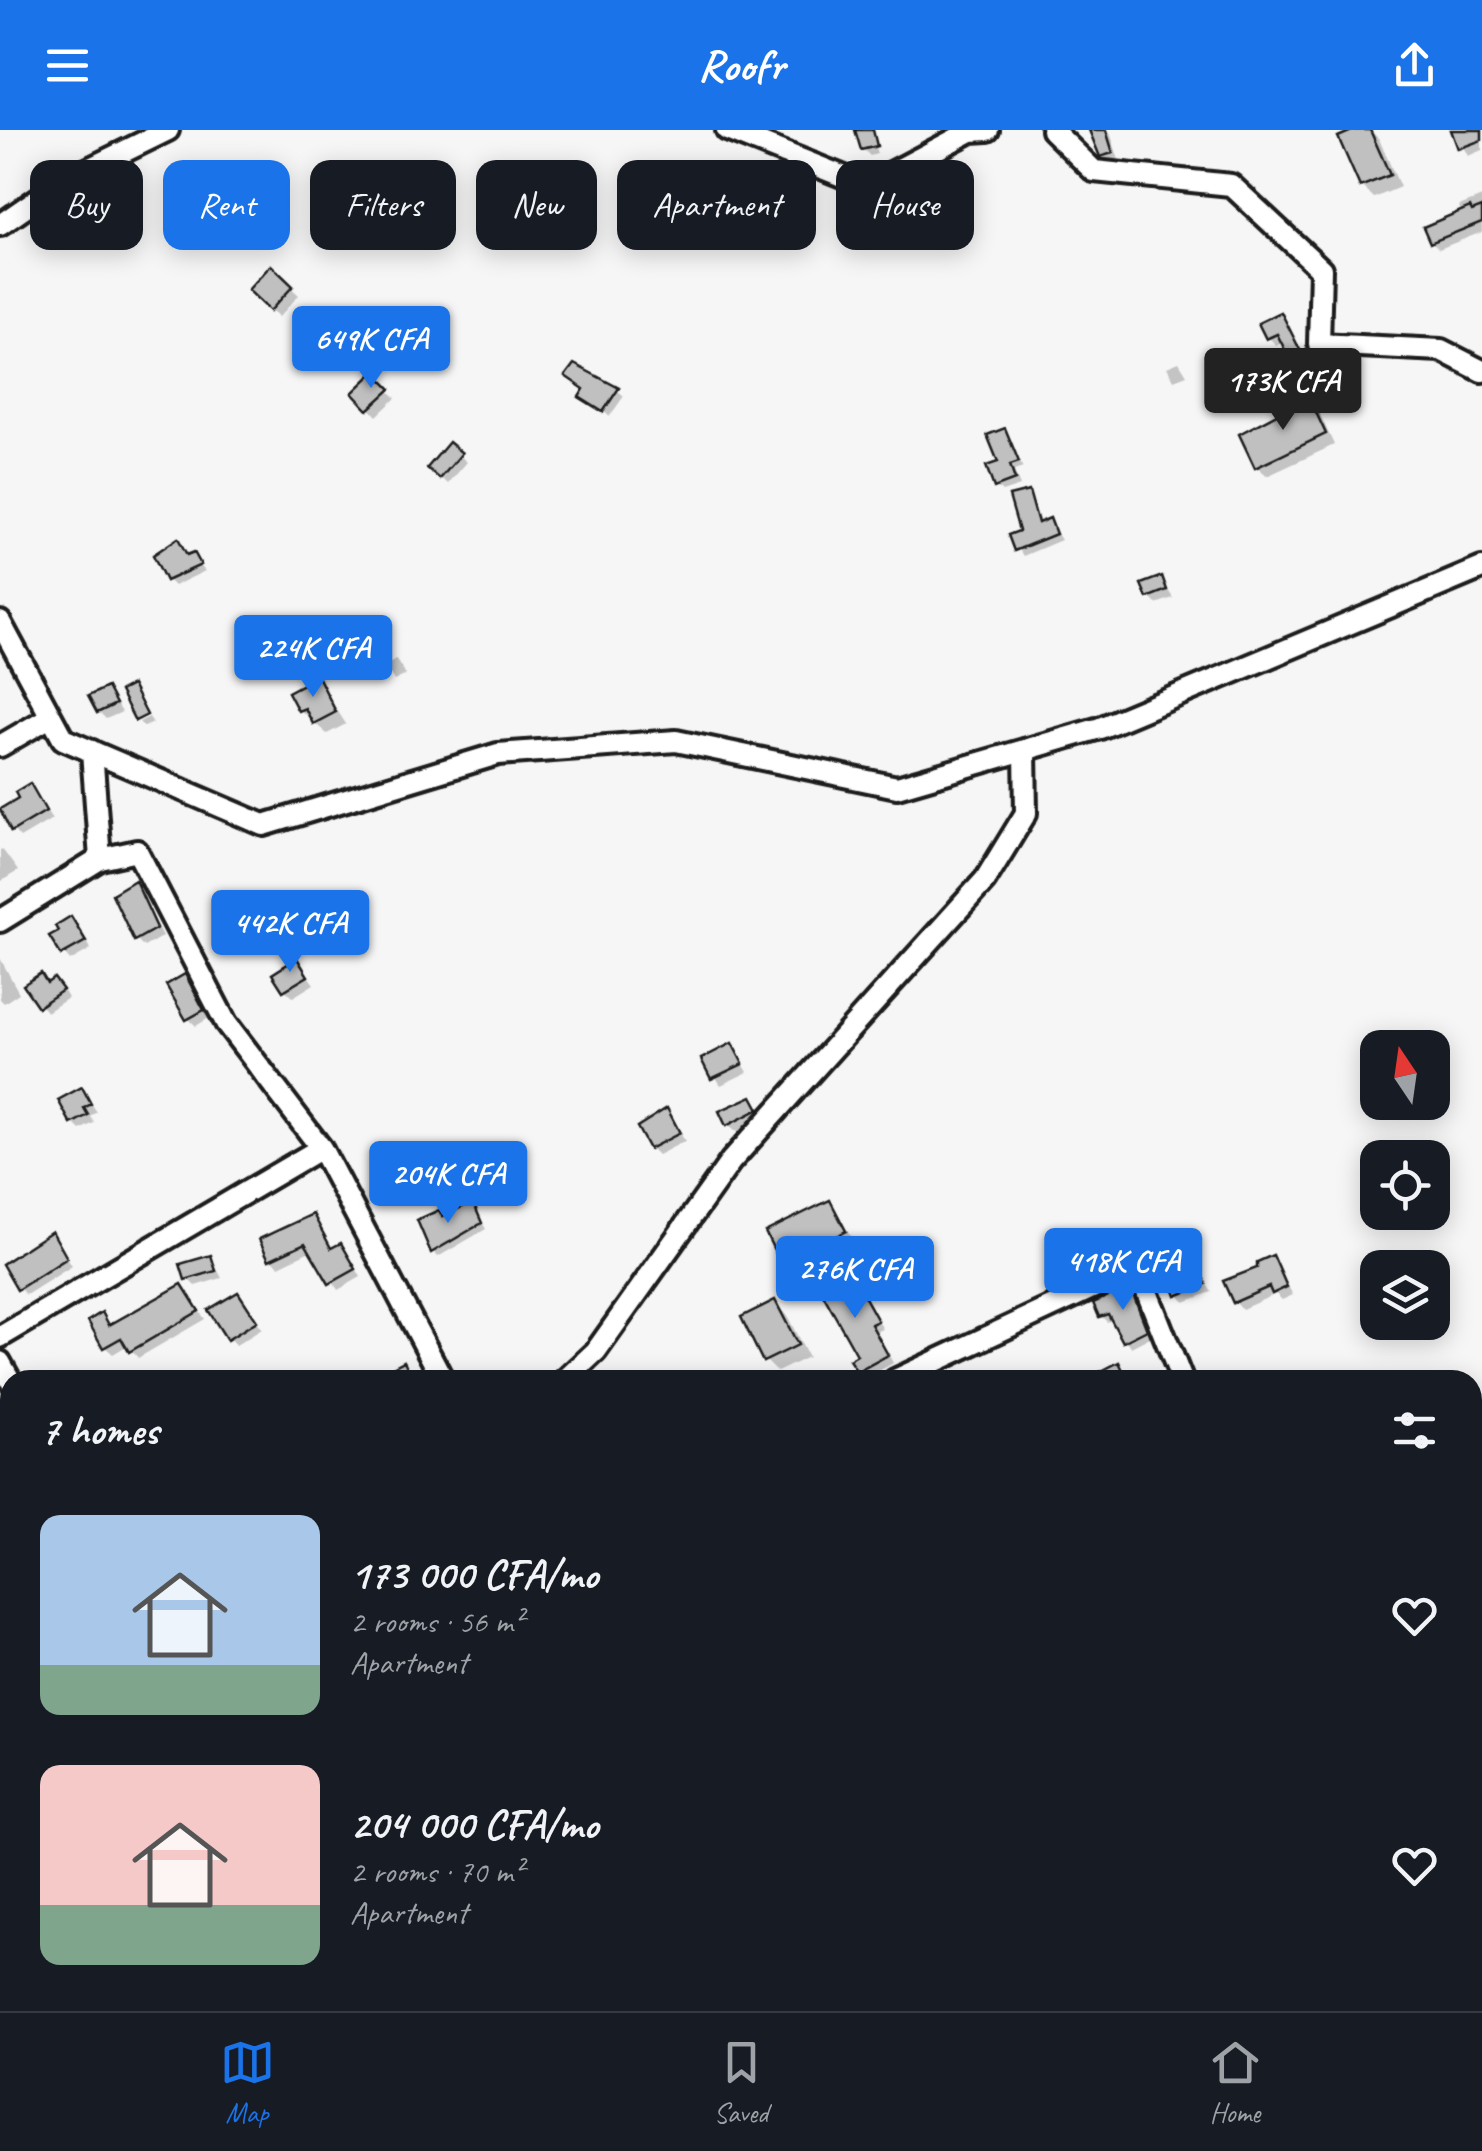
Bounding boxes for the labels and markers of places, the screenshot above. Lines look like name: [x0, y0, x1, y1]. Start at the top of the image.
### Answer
pin: 649K CFA: [268, 306, 474, 391]
pin: 173K CFA: [1180, 348, 1386, 433]
pin: 224K CFA: [210, 615, 416, 700]
pin: 442K CFA: [187, 890, 393, 975]
pin: 204K CFA: [345, 1141, 551, 1226]
pin: 418K CFA: [1020, 1228, 1226, 1313]
pin: 276K CFA: [752, 1236, 958, 1321]

